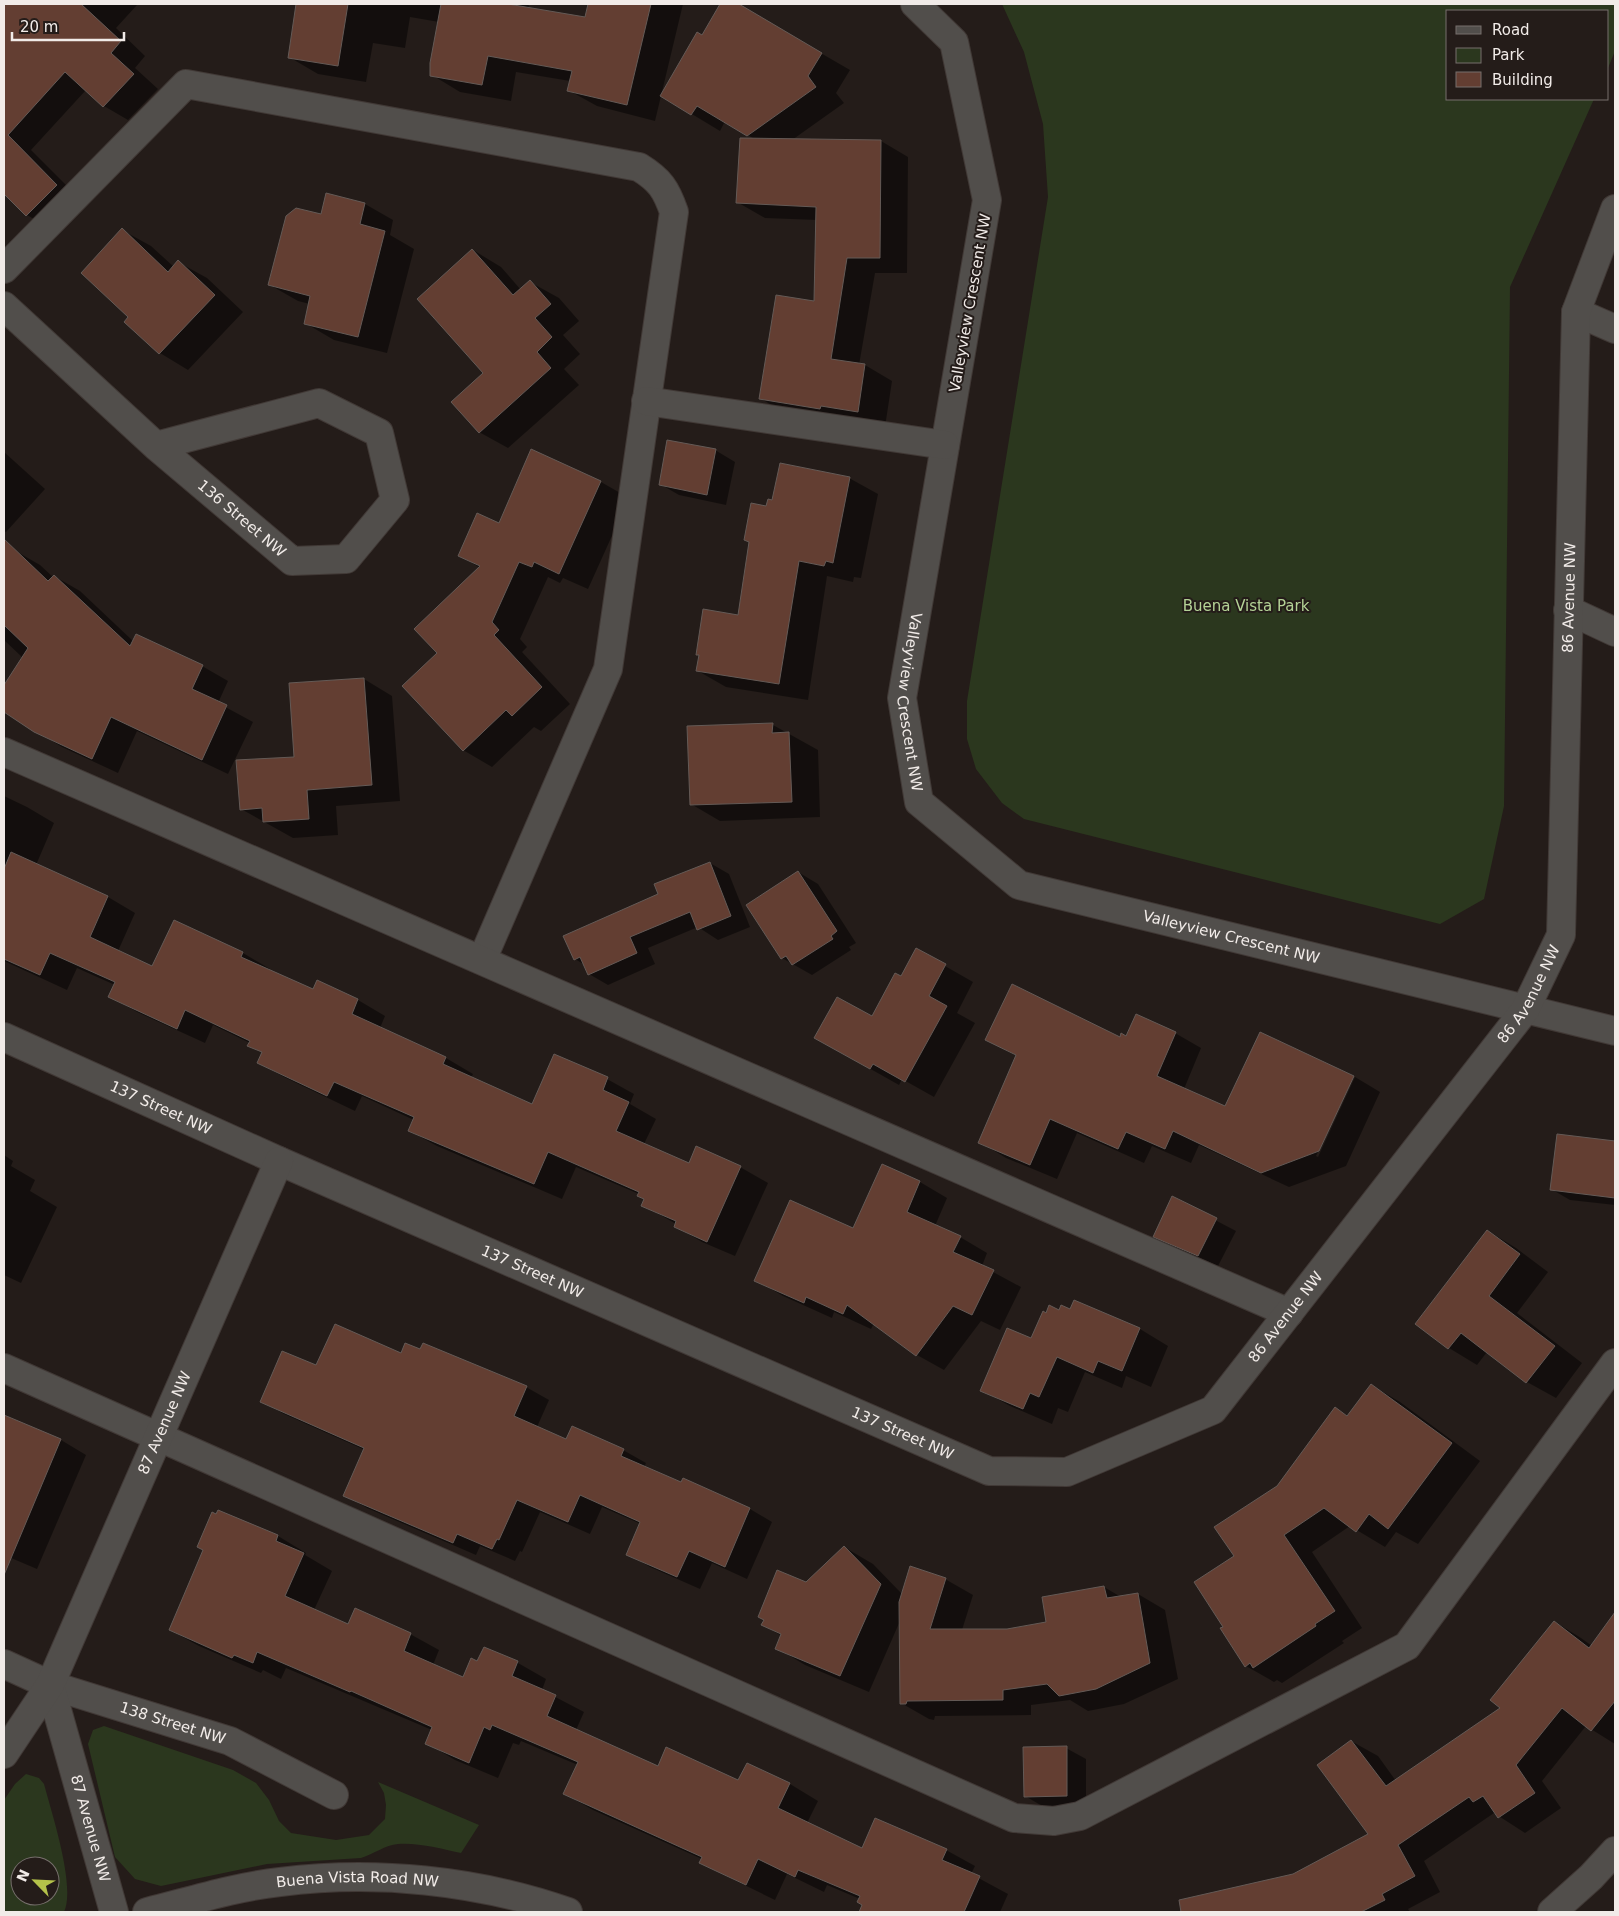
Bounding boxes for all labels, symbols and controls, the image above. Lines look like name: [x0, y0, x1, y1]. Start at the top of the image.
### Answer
scale bar: [12, 10, 125, 42]
legend: [1446, 10, 1609, 100]
text: 20 m: [20, 18, 58, 36]
text: Road: [1492, 21, 1530, 39]
text: Park: [1492, 46, 1525, 64]
text: Building: [1492, 71, 1553, 89]
street label: Valleyview Crescent NW: [945, 212, 995, 394]
street label: 136 Street NW: [194, 476, 290, 561]
street label: 86 Avenue NW: [1559, 542, 1579, 653]
park label: Buena Vista Park: [1183, 597, 1310, 615]
street label: Valleyview Crescent NW: [893, 611, 926, 793]
street label: Valleyview Crescent NW: [1141, 907, 1322, 967]
street label: 86 Avenue NW: [1494, 942, 1564, 1047]
street label: 137 Street NW: [107, 1077, 215, 1139]
street label: 137 Street NW: [478, 1241, 586, 1302]
street label: 86 Avenue NW: [1244, 1268, 1327, 1366]
street label: 87 Avenue NW: [134, 1368, 195, 1477]
street label: 137 Street NW: [849, 1403, 957, 1464]
street label: 138 Street NW: [117, 1698, 228, 1748]
street label: 87 Avenue NW: [67, 1773, 114, 1884]
north arrow: [10, 1856, 60, 1906]
text: N: [13, 1867, 33, 1884]
street label: Buena Vista Road NW: [275, 1868, 440, 1891]

